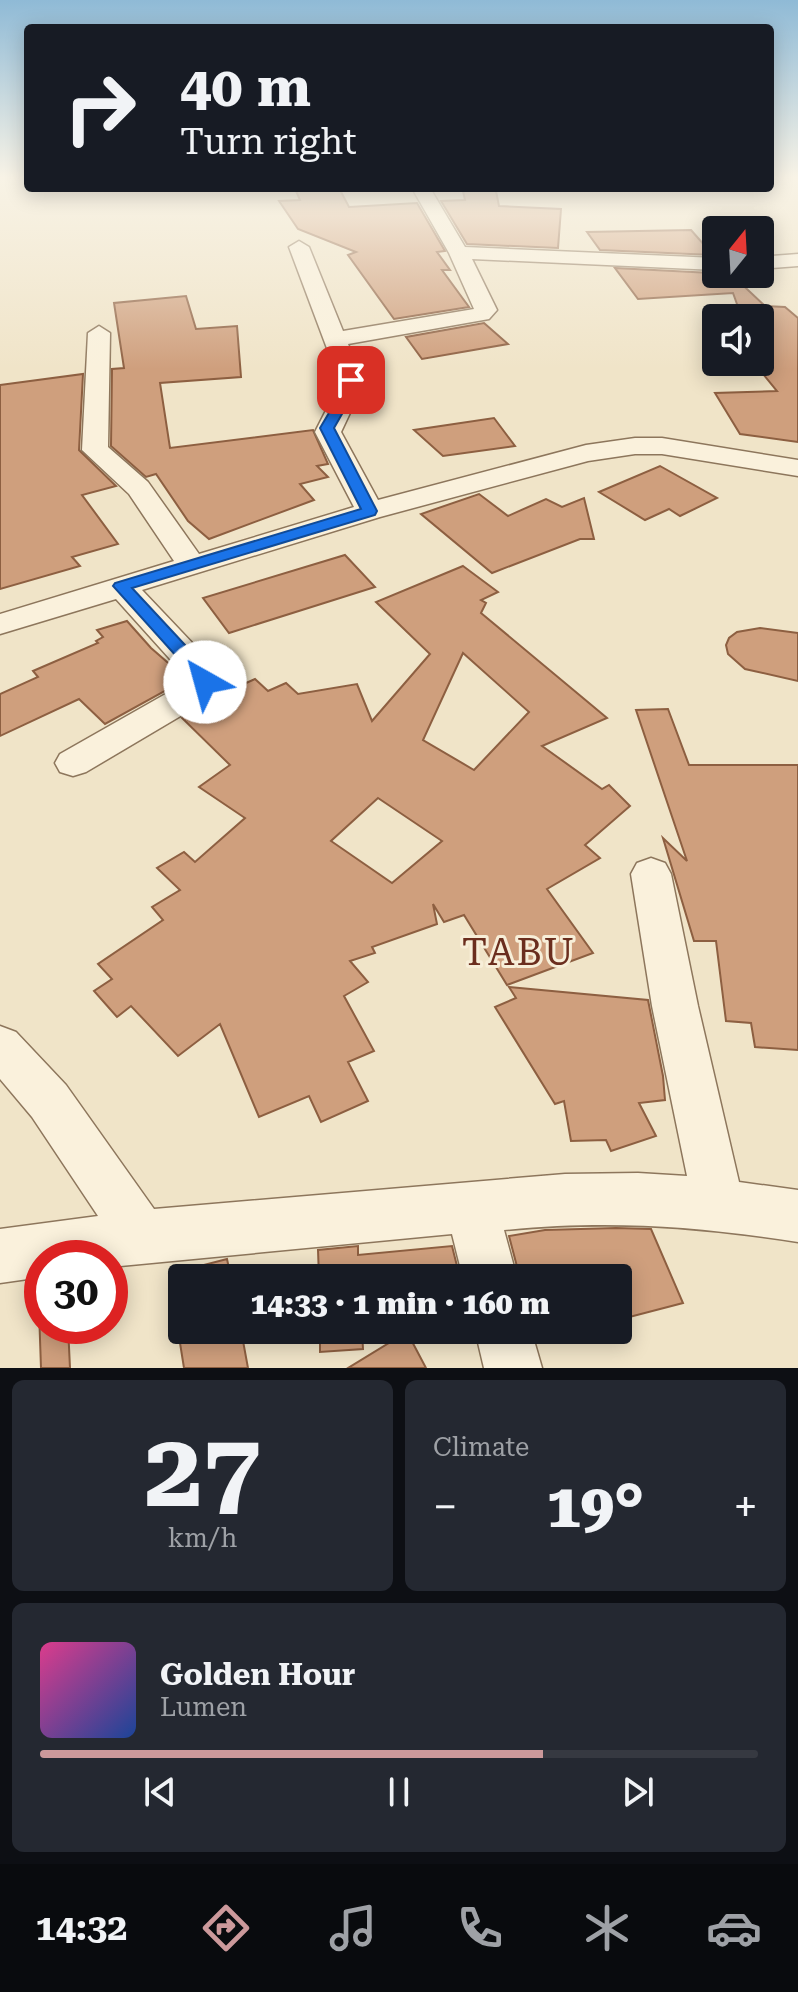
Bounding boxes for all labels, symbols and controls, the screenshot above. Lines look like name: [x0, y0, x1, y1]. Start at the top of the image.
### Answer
text: 40 m: [180, 54, 311, 120]
icon: right: [48, 56, 152, 160]
text: Turn right: [180, 121, 357, 163]
north arrow: [702, 216, 774, 288]
map controls: [702, 216, 774, 376]
button: sound: [702, 304, 774, 376]
pin: [317, 346, 385, 414]
icon: arrive: [329, 358, 373, 402]
position arrow: [163, 640, 247, 724]
district label: TABU: [462, 930, 576, 974]
speed limit sign: 30: [24, 1240, 128, 1344]
text: 14:33 · 1 min · 160 m: [250, 1286, 550, 1321]
text: 27: [144, 1410, 261, 1531]
text: Climate: [433, 1432, 529, 1462]
text: 19°: [547, 1471, 644, 1542]
text: −: [433, 1481, 458, 1533]
text: +: [733, 1481, 758, 1533]
text: km/h: [168, 1523, 237, 1553]
text: Golden Hour: [160, 1657, 355, 1692]
text: Lumen: [160, 1692, 247, 1722]
icon: previous: [138, 1770, 182, 1814]
icon: pause: [377, 1770, 421, 1814]
icon: next: [616, 1770, 660, 1814]
icon: directions: [198, 1900, 254, 1956]
icon: music: [325, 1900, 381, 1956]
icon: phone: [452, 1900, 508, 1956]
icon: climate: [579, 1900, 635, 1956]
icon: car: [706, 1900, 762, 1956]
text: 14:32: [36, 1907, 127, 1949]

